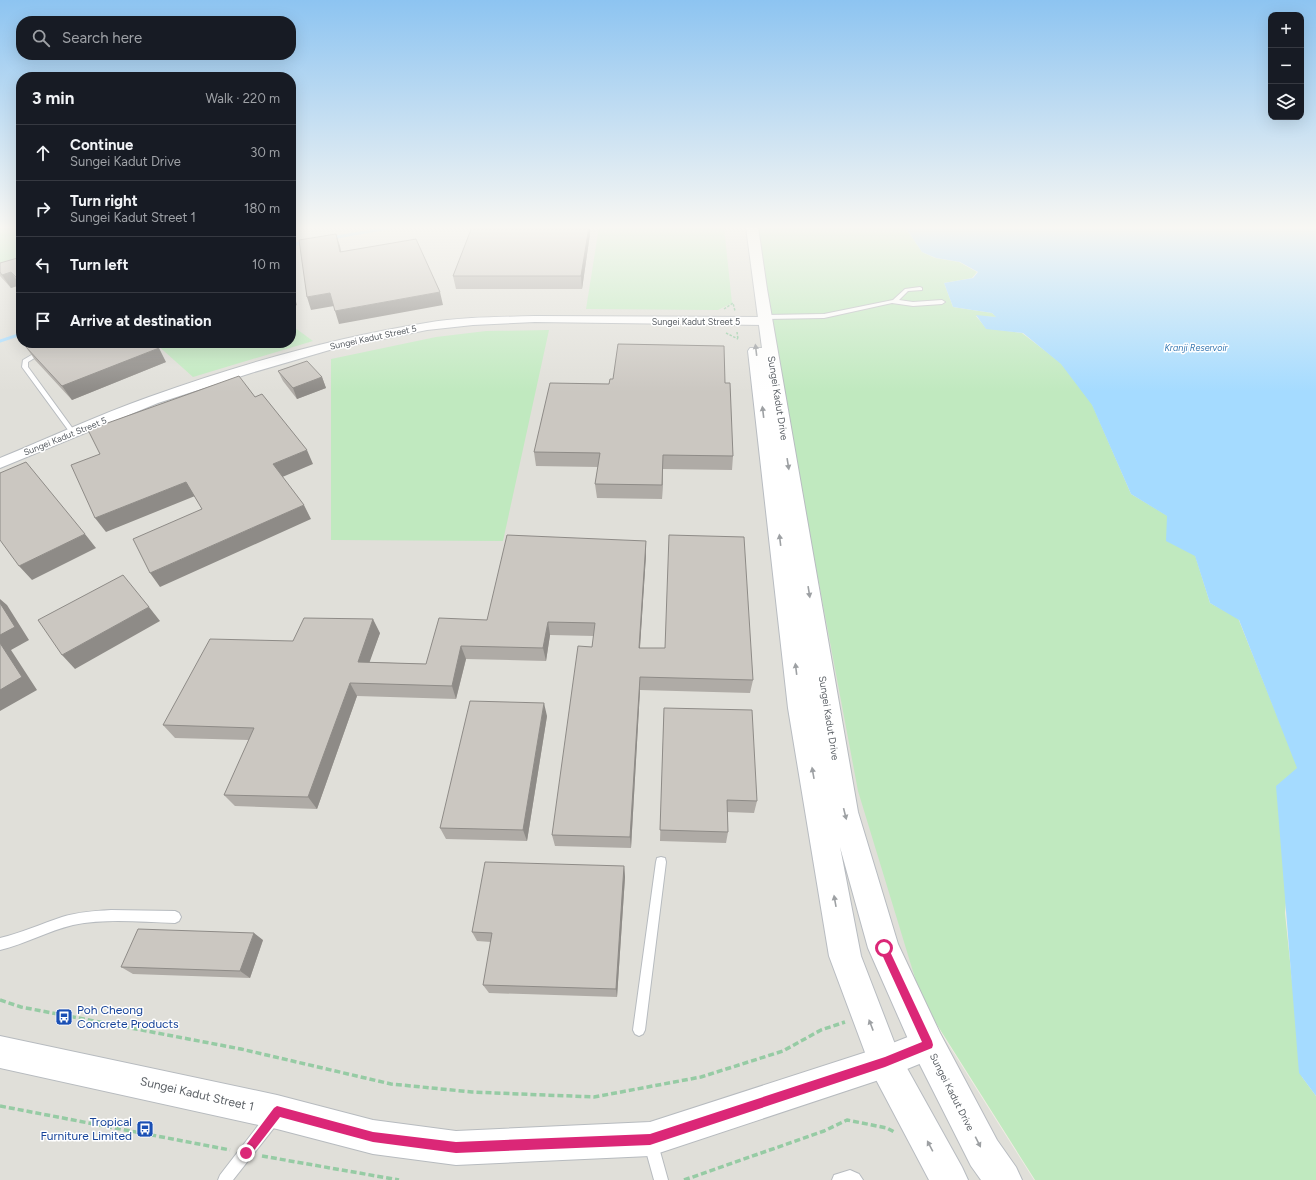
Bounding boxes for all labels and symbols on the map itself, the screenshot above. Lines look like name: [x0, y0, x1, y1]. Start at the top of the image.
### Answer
street label: Sungei Kadut Street 5: [652, 316, 740, 327]
street label: Sungei Kadut Street 5: [329, 322, 417, 352]
water label: Kranji Reservoir: [1164, 342, 1229, 353]
one-way arrow: [752, 344, 759, 356]
street label: Sungei Kadut Drive: [765, 355, 791, 442]
one-way arrow: [760, 405, 766, 418]
street label: Sungei Kadut Street 5: [22, 414, 108, 458]
one-way arrow: [785, 458, 791, 470]
one-way arrow: [777, 534, 783, 547]
one-way arrow: [806, 586, 812, 598]
one-way arrow: [793, 663, 799, 675]
street label: Sungei Kadut Drive: [816, 675, 842, 762]
one-way arrow: [809, 767, 815, 779]
one-way arrow: [842, 808, 848, 820]
one-way arrow: [832, 895, 838, 907]
route start: [875, 939, 893, 957]
place label: Poh Cheong Concrete Products: [77, 1003, 179, 1031]
bus stop icon: Poh Cheong Concrete Products: [54, 1007, 74, 1027]
one-way arrow: [868, 1019, 874, 1031]
street label: Sungei Kadut Drive: [927, 1051, 977, 1133]
street label: Sungei Kadut Street 1: [139, 1074, 255, 1114]
place label: Tropical Furniture Limited: [40, 1115, 132, 1143]
bus stop icon: Tropical Furniture Limited: [135, 1119, 155, 1139]
one-way arrow: [975, 1136, 981, 1147]
one-way arrow: [927, 1140, 934, 1152]
route end: [237, 1144, 255, 1162]

